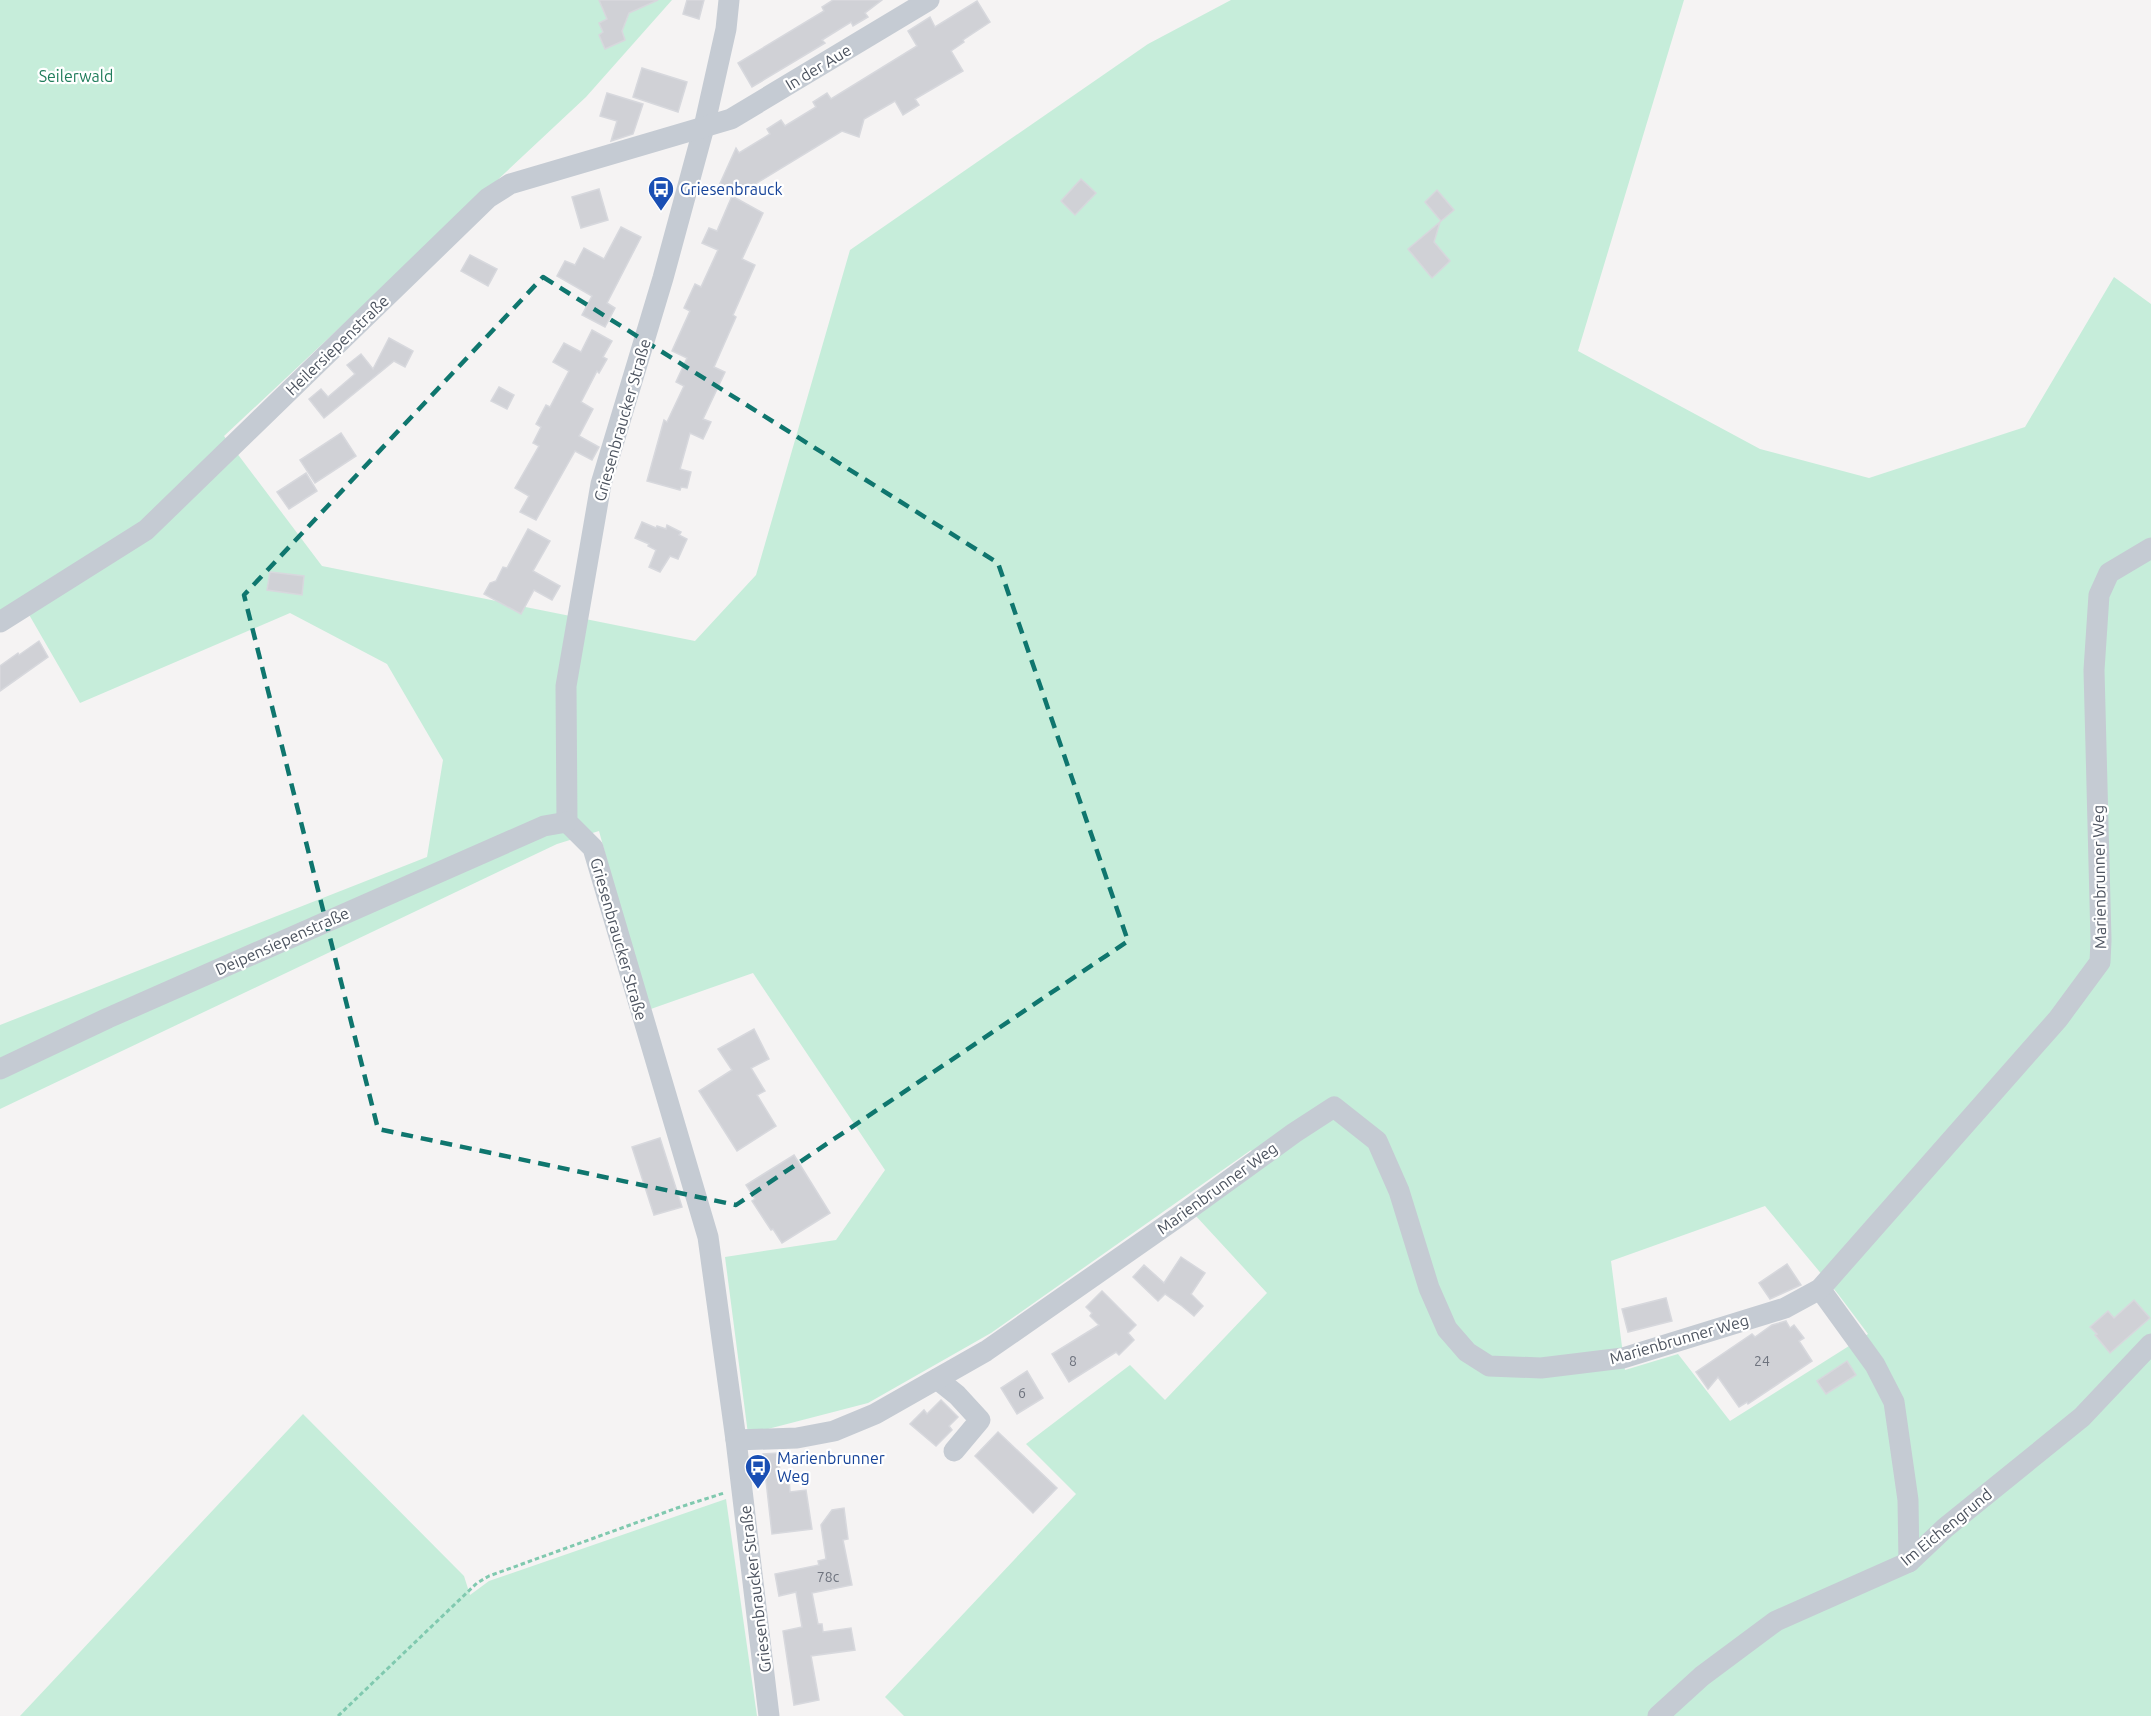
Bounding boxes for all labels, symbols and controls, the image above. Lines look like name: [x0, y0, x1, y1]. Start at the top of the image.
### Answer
street label: In der Aue: [782, 40, 854, 94]
park label: Seilerwald: [39, 67, 113, 85]
bus stop icon: Griesenbrauck: [646, 174, 676, 212]
place label: Griesenbrauck: [680, 180, 783, 198]
street label: Heilersiepenstraße: [282, 291, 392, 399]
street label: Griesenbraucker Straße: [590, 337, 654, 503]
street label: Marienbrunner Weg: [2089, 805, 2109, 949]
street label: Griesenbraucker Straße: [587, 856, 651, 1022]
street label: Deipensiepenstraße: [212, 903, 352, 979]
street label: Marienbrunner Weg: [1153, 1138, 1281, 1238]
street label: Marienbrunner Weg: [1607, 1310, 1751, 1368]
house number: 8: [1069, 1353, 1077, 1369]
house number: 24: [1754, 1353, 1770, 1369]
house number: 6: [1018, 1385, 1026, 1401]
place label: Marienbrunner Weg: [777, 1449, 885, 1485]
bus stop icon: Marienbrunner Weg: [743, 1452, 773, 1490]
street label: Im Eichengrund: [1897, 1485, 1995, 1569]
street label: Griesenbraucker Straße: [736, 1504, 774, 1674]
house number: 78c: [817, 1569, 840, 1585]

